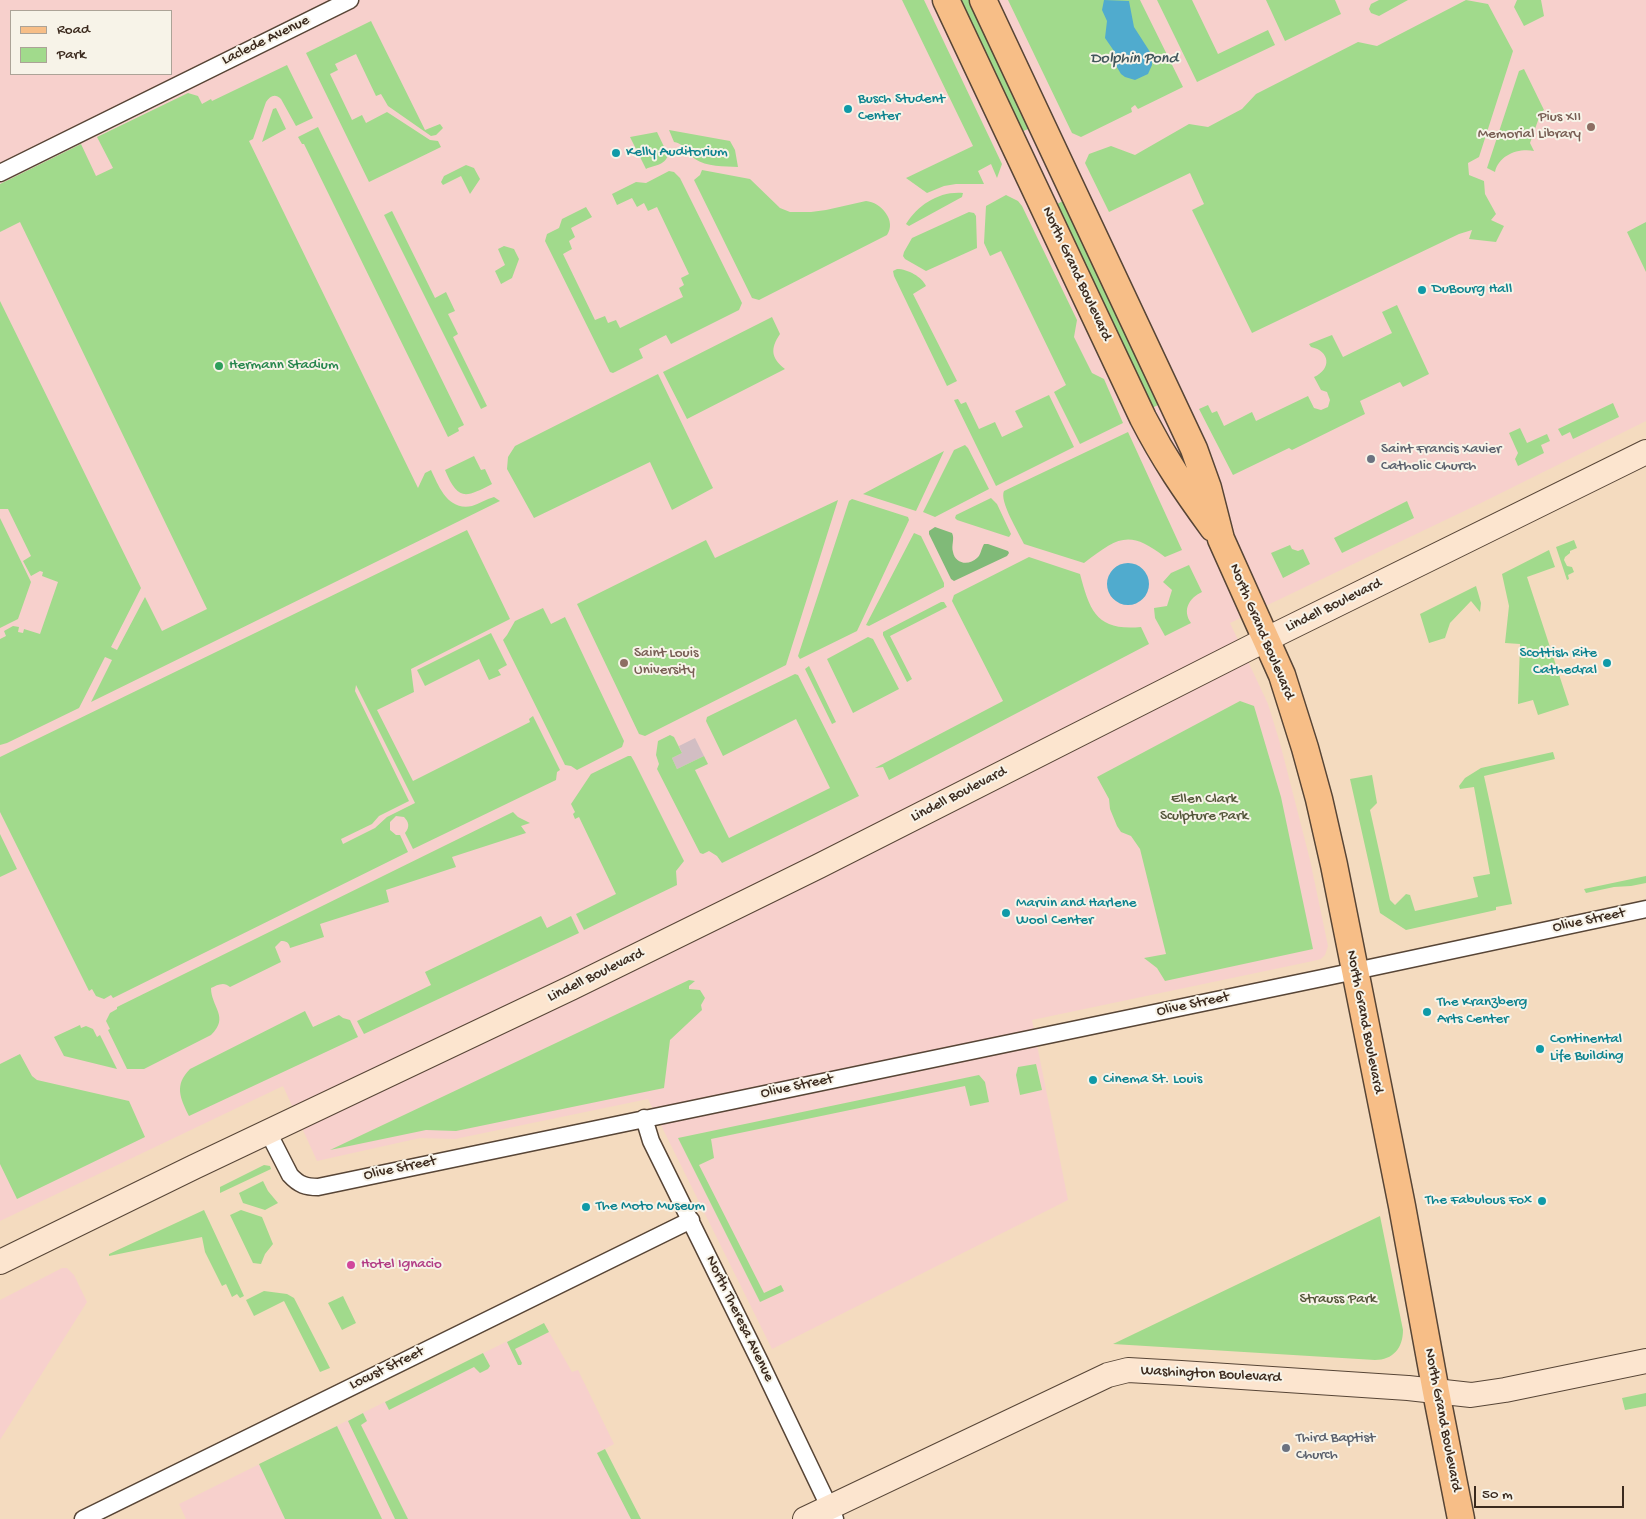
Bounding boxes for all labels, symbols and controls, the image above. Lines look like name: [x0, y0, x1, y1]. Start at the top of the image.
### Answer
legend: [10, 10, 172, 75]
street label: Laclede Avenue: [219, 12, 313, 70]
text: Road: [57, 21, 90, 39]
text: Park: [57, 46, 86, 64]
water label: Dolphin Pond: [1090, 50, 1178, 70]
place label: Busch Student Center: [858, 91, 945, 126]
marker: Busch Student Center: [842, 103, 854, 115]
place label: Pius XII Memorial Library: [1478, 109, 1581, 144]
marker: Pius XII Memorial Library: [1585, 121, 1597, 133]
place label: Kelly Auditorium: [626, 144, 728, 162]
marker: Kelly Auditorium: [610, 147, 622, 159]
street label: North Grand Boulevard: [1037, 204, 1115, 344]
place label: DuBourg Hall: [1432, 281, 1512, 299]
marker: DuBourg Hall: [1416, 284, 1428, 296]
place label: Hermann Stadium: [229, 357, 339, 375]
marker: Hermann Stadium: [213, 360, 225, 372]
place label: Saint Francis Xavier Catholic Church: [1381, 441, 1501, 476]
marker: Saint Francis Xavier Catholic Church: [1365, 453, 1377, 465]
street label: North Grand Boulevard: [1224, 561, 1298, 703]
street label: Lindell Boulevard: [1283, 575, 1385, 637]
place label: Saint Louis University: [634, 645, 698, 680]
place label: Scottish Rite Cathedral: [1520, 645, 1597, 680]
marker: Saint Louis University: [618, 657, 630, 669]
marker: Scottish Rite Cathedral: [1601, 657, 1613, 669]
street label: Lindell Boulevard: [908, 763, 1010, 827]
park label: Ellen Clark Sculpture Park: [1160, 791, 1248, 826]
place label: Marvin and Harlene Wool Center: [1016, 895, 1136, 930]
street label: Olive Street: [1551, 905, 1627, 937]
marker: Marvin and Harlene Wool Center: [1000, 907, 1012, 919]
street label: Lindell Boulevard: [545, 945, 647, 1007]
street label: North Grand Boulevard: [1341, 949, 1387, 1095]
street label: Olive Street: [1155, 989, 1231, 1021]
place label: The Kranzberg Arts Center: [1437, 994, 1527, 1029]
marker: The Kranzberg Arts Center: [1421, 1006, 1433, 1018]
place label: Continental Life Building: [1550, 1031, 1624, 1066]
marker: Continental Life Building: [1534, 1043, 1546, 1055]
street label: Olive Street: [759, 1071, 835, 1103]
place label: Cinema St. Louis: [1103, 1071, 1202, 1089]
marker: Cinema St. Louis: [1087, 1074, 1099, 1086]
street label: Olive Street: [362, 1153, 438, 1185]
place label: The Fabulous Fox: [1425, 1192, 1532, 1210]
marker: The Fabulous Fox: [1536, 1195, 1548, 1207]
place label: The Moto Museum: [596, 1198, 705, 1216]
marker: The Moto Museum: [580, 1201, 592, 1213]
street label: North Theresa Avenue: [701, 1253, 777, 1385]
place label: Hotel Ignacio: [361, 1256, 442, 1274]
marker: Hotel Ignacio: [345, 1259, 357, 1271]
park label: Strauss Park: [1300, 1291, 1376, 1309]
street label: Locust Street: [347, 1343, 427, 1395]
street label: North Grand Boulevard: [1419, 1347, 1465, 1493]
street label: Washington Boulevard: [1140, 1362, 1282, 1388]
place label: Third Baptist Church: [1296, 1430, 1375, 1465]
marker: Third Baptist Church: [1280, 1442, 1292, 1454]
scale bar: [1476, 1476, 1626, 1508]
text: 50 m: [1482, 1486, 1513, 1504]

